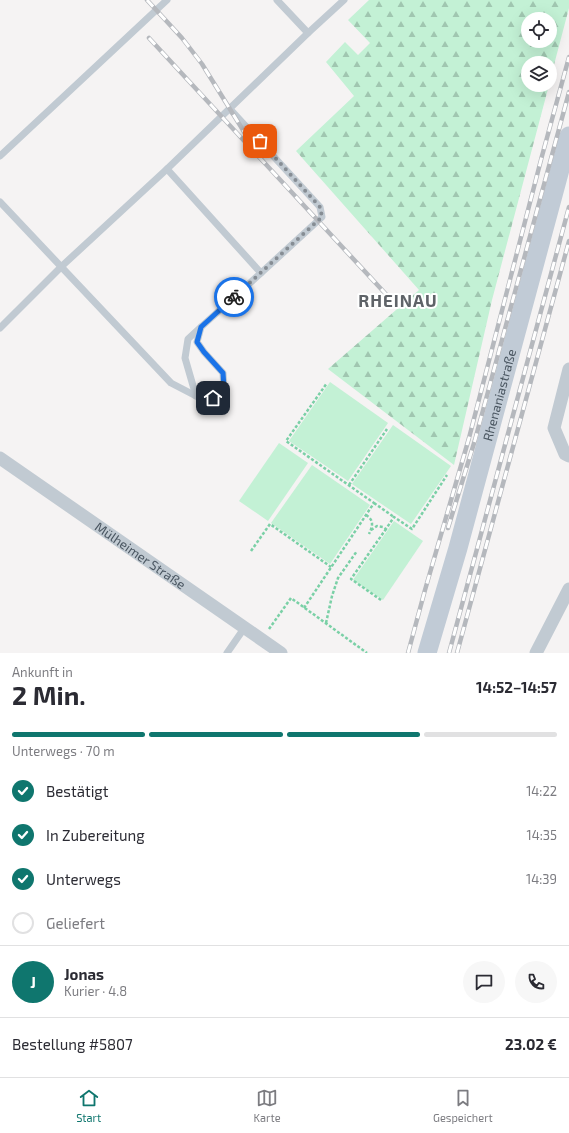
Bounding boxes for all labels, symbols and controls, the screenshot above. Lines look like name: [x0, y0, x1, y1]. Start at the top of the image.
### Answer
map controls: [521, 12, 557, 92]
button: locate: [521, 12, 557, 48]
button: layers: [521, 56, 557, 92]
pin: [243, 124, 277, 158]
icon: bag: [249, 130, 271, 152]
courier: [214, 277, 254, 317]
icon: bike: [223, 286, 245, 308]
district label: RHEINAU: [358, 290, 438, 310]
street label: Rhenaniastraße: [479, 347, 519, 443]
pin: [196, 381, 230, 415]
icon: home: [202, 387, 224, 409]
street label: Mülheimer Straße: [92, 518, 189, 593]
text: Ankunft in: [12, 664, 73, 680]
text: 14:52–14:57: [476, 678, 557, 696]
text: 2 Min.: [12, 679, 86, 710]
text: Unterwegs · 70 m: [12, 743, 115, 759]
icon: check: [12, 780, 34, 802]
text: Bestätigt: [46, 782, 108, 800]
text: 14:22: [526, 783, 557, 799]
icon: check: [12, 824, 34, 846]
text: In Zubereitung: [46, 826, 145, 844]
text: 14:35: [527, 827, 557, 843]
icon: check: [12, 868, 34, 890]
text: Unterwegs: [46, 870, 121, 888]
text: 14:39: [526, 871, 557, 887]
text: Geliefert: [46, 914, 105, 932]
button: chat: [463, 961, 505, 1003]
button: phone: [515, 961, 557, 1003]
text: Jonas: [64, 965, 104, 983]
text: J: [30, 973, 36, 991]
text: Kurier · 4.8: [64, 983, 127, 999]
text: Bestellung #5807: [12, 1035, 133, 1053]
text: 23.02 €: [505, 1035, 557, 1053]
tab: Start: [76, 1087, 101, 1124]
tab: Karte: [254, 1087, 281, 1124]
tab: Gespeichert: [433, 1087, 493, 1124]

